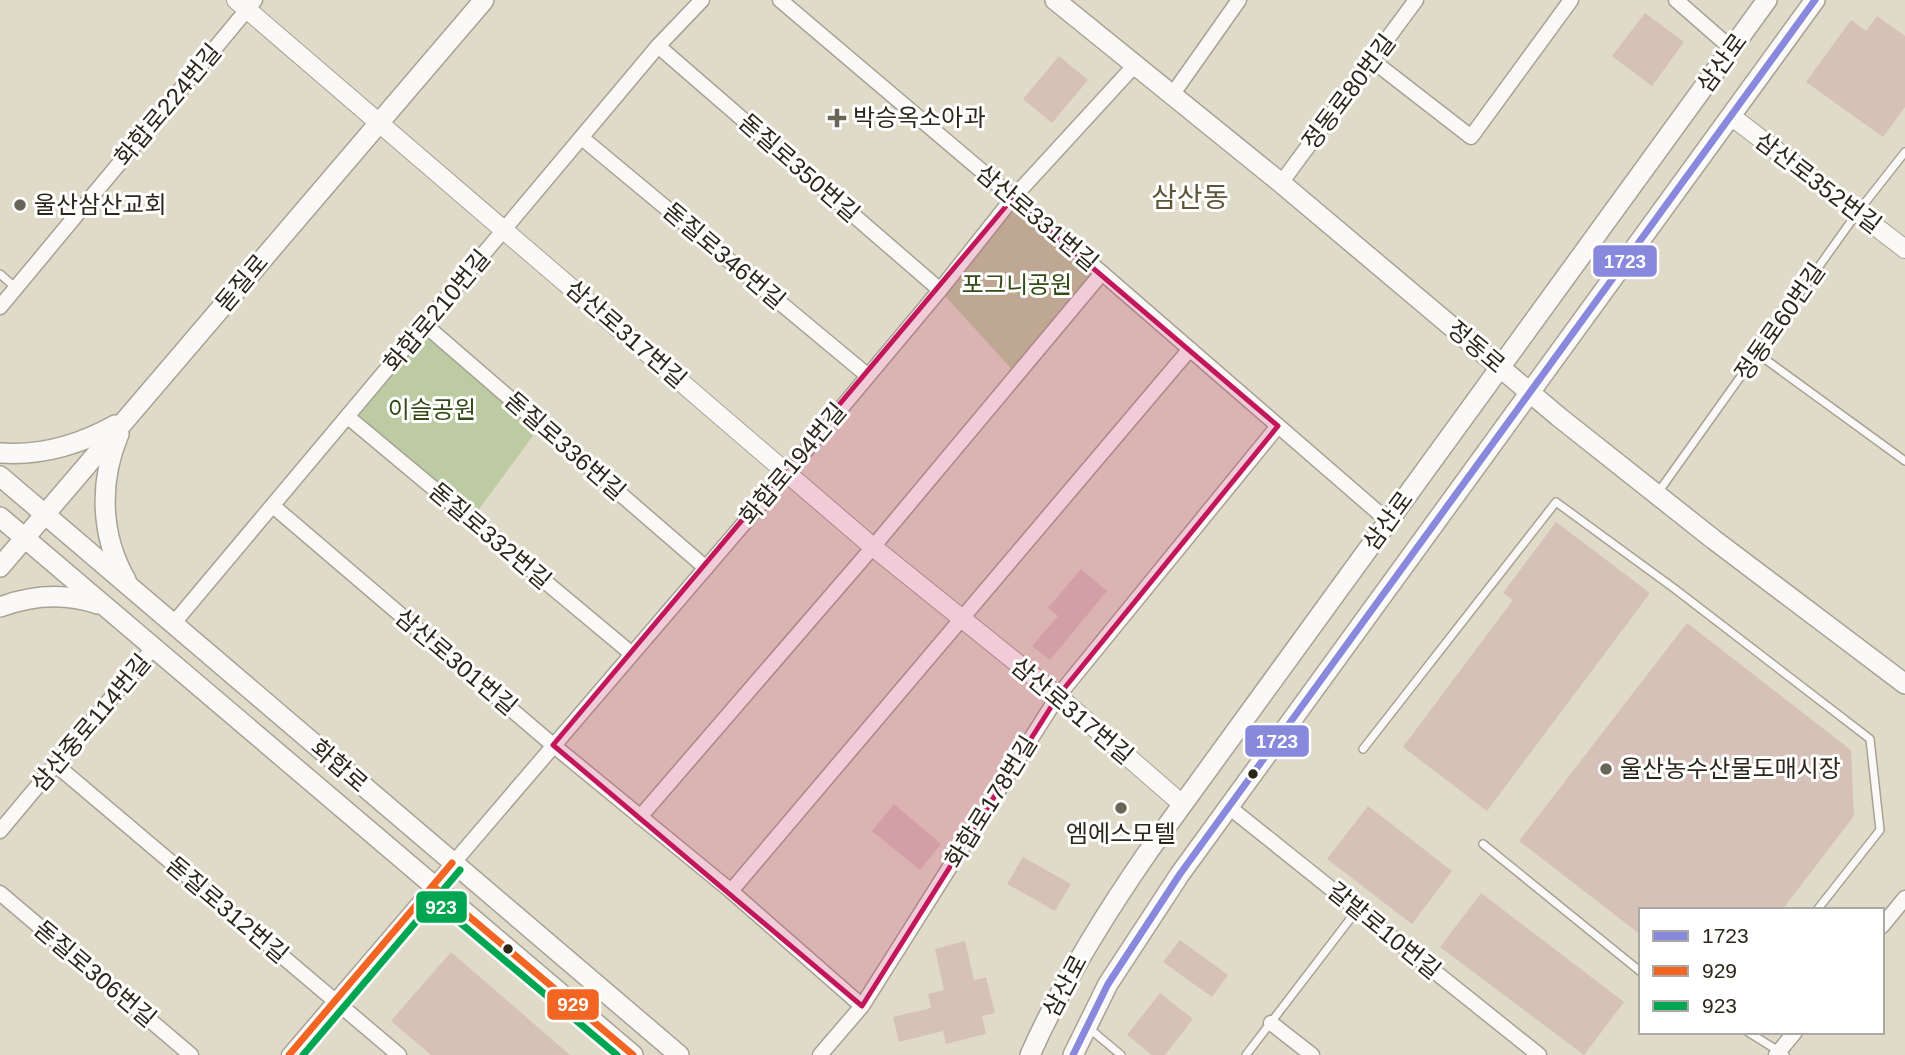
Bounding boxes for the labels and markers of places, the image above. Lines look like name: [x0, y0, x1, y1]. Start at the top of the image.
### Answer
place label: 박승옥소아과: [853, 104, 985, 131]
marker: 박승옥소아과: [827, 108, 847, 128]
place label: 울산삼산교회: [34, 191, 166, 218]
marker: 울산삼산교회: [12, 197, 28, 213]
place label: 울산농수산물도매시장: [1620, 755, 1841, 782]
marker: 울산농수산물도매시장: [1598, 761, 1614, 777]
unlabelled marker: [1246, 767, 1260, 781]
marker: 엠에스모텔: [1113, 800, 1129, 816]
place label: 엠에스모텔: [1066, 820, 1176, 847]
unlabelled marker: [501, 942, 515, 956]

